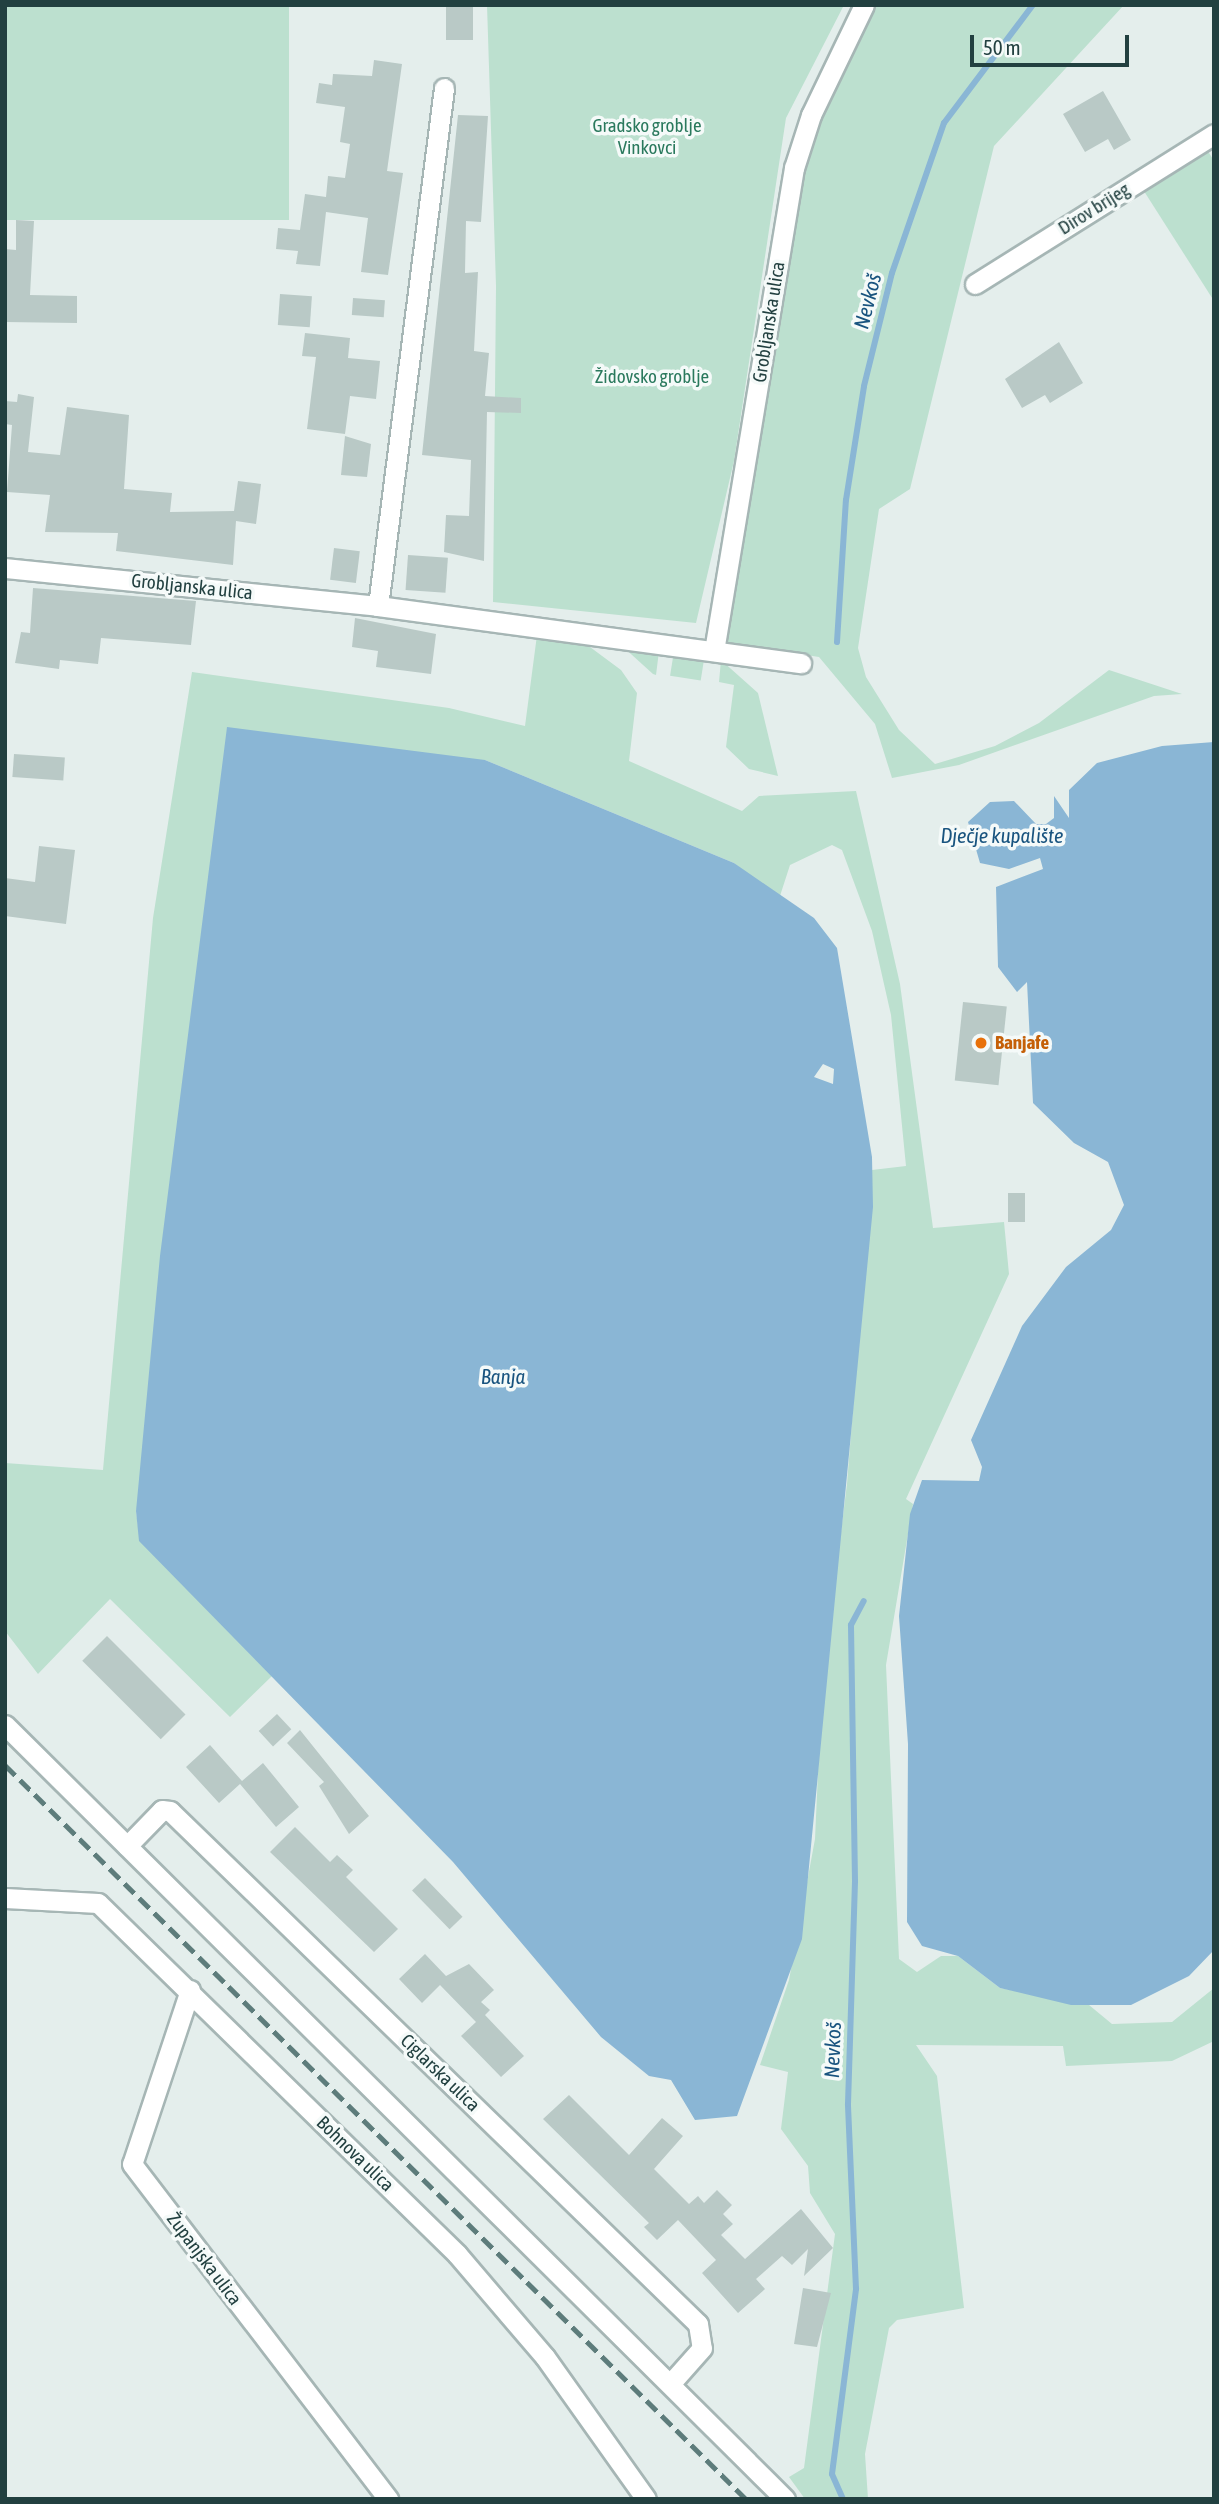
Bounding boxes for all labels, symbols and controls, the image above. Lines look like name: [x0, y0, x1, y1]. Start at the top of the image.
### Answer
scale bar: [974, 21, 1133, 65]
text: 50 m: [983, 35, 1021, 59]
park label: Gradsko groblje Vinkovci: [592, 115, 702, 159]
street label: Dirov brijeg: [1054, 178, 1134, 240]
street label: Grobljanska ulica: [748, 260, 790, 384]
water label: Nevkoš: [848, 271, 886, 331]
park label: Židovsko groblje: [595, 366, 709, 388]
street label: Grobljanska ulica: [130, 569, 254, 605]
water label: Dječje kupalište: [941, 822, 1063, 848]
place label: Banjafe: [995, 1032, 1049, 1054]
marker: Banjafe: [973, 1035, 989, 1051]
water label: Banja: [481, 1363, 525, 1389]
water label: Nevkoš: [818, 2021, 846, 2079]
street label: Ciglarska ulica: [396, 2030, 484, 2116]
street label: Bohnova ulica: [312, 2112, 398, 2196]
street label: Županjska ulica: [162, 2208, 246, 2310]

